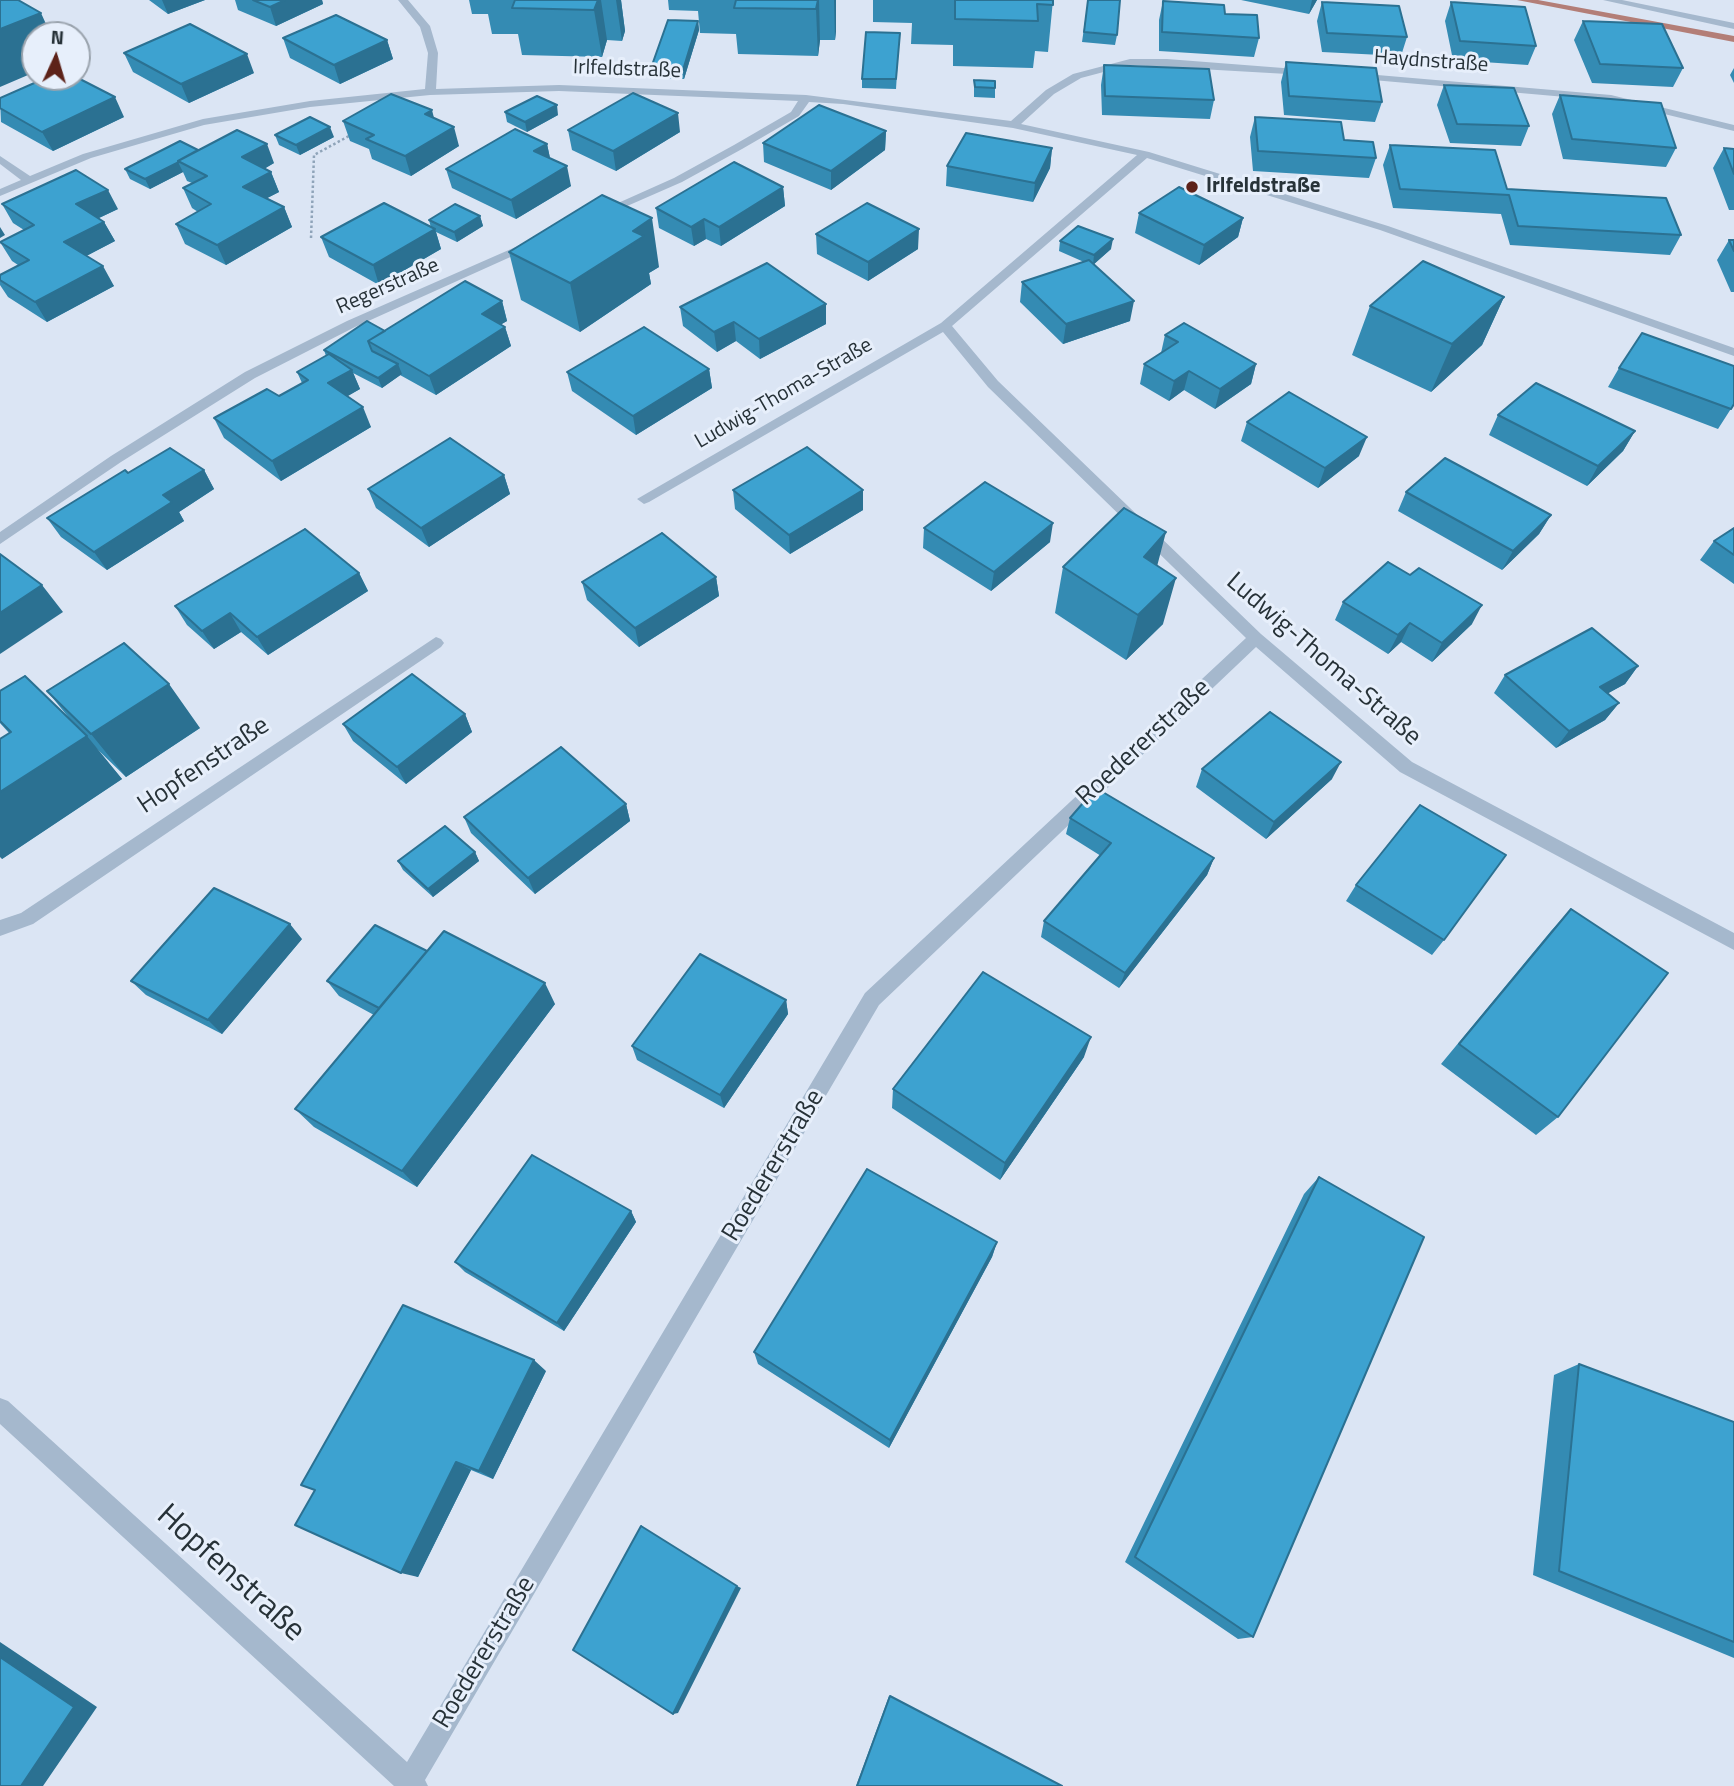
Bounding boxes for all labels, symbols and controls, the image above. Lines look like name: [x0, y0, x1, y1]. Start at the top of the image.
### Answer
north arrow: [21, 21, 91, 91]
text: N: [50, 22, 65, 51]
street label: Haydnstraße: [1373, 45, 1489, 79]
street label: Irlfeldstraße: [572, 56, 682, 84]
place label: Irlfeldstraße: [1206, 174, 1320, 200]
marker: Irlfeldstraße: [1184, 179, 1200, 195]
street label: Regerstraße: [333, 253, 443, 321]
street label: Ludwig-Thoma-Straße: [691, 333, 877, 455]
street label: Ludwig-Thoma-Straße: [1219, 567, 1427, 753]
street label: Roedererstraße: [1071, 673, 1217, 813]
street label: Hopfenstraße: [132, 711, 276, 821]
street label: Roedererstraße: [716, 1084, 832, 1248]
street label: Hopfenstraße: [148, 1497, 312, 1651]
street label: Roedererstraße: [427, 1571, 543, 1735]

